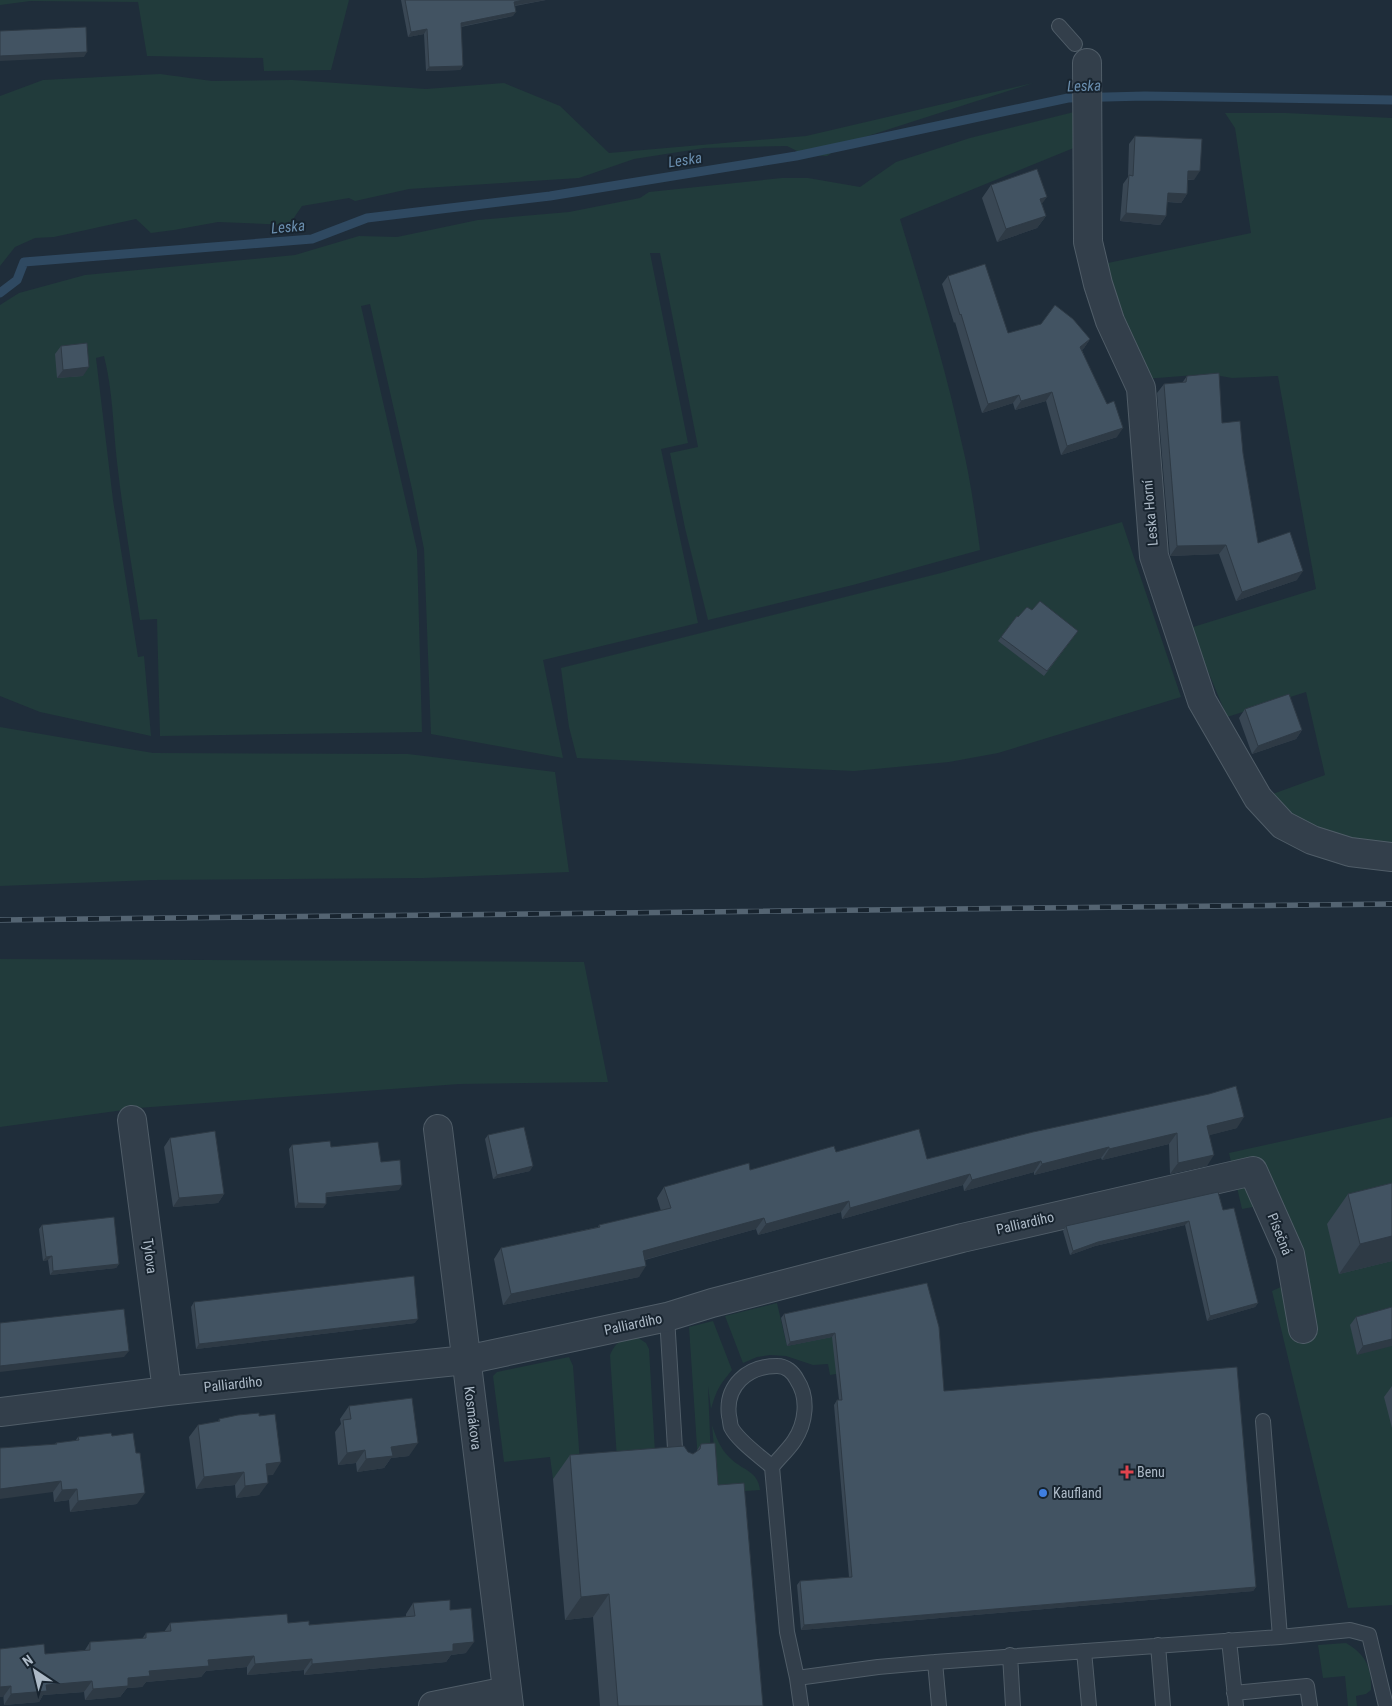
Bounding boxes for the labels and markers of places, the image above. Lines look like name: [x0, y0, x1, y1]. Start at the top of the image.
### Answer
place label: Benu: [1137, 1464, 1165, 1480]
marker: Benu: [1121, 1466, 1133, 1478]
place label: Kaufland: [1053, 1485, 1102, 1501]
marker: Kaufland: [1037, 1487, 1049, 1499]

